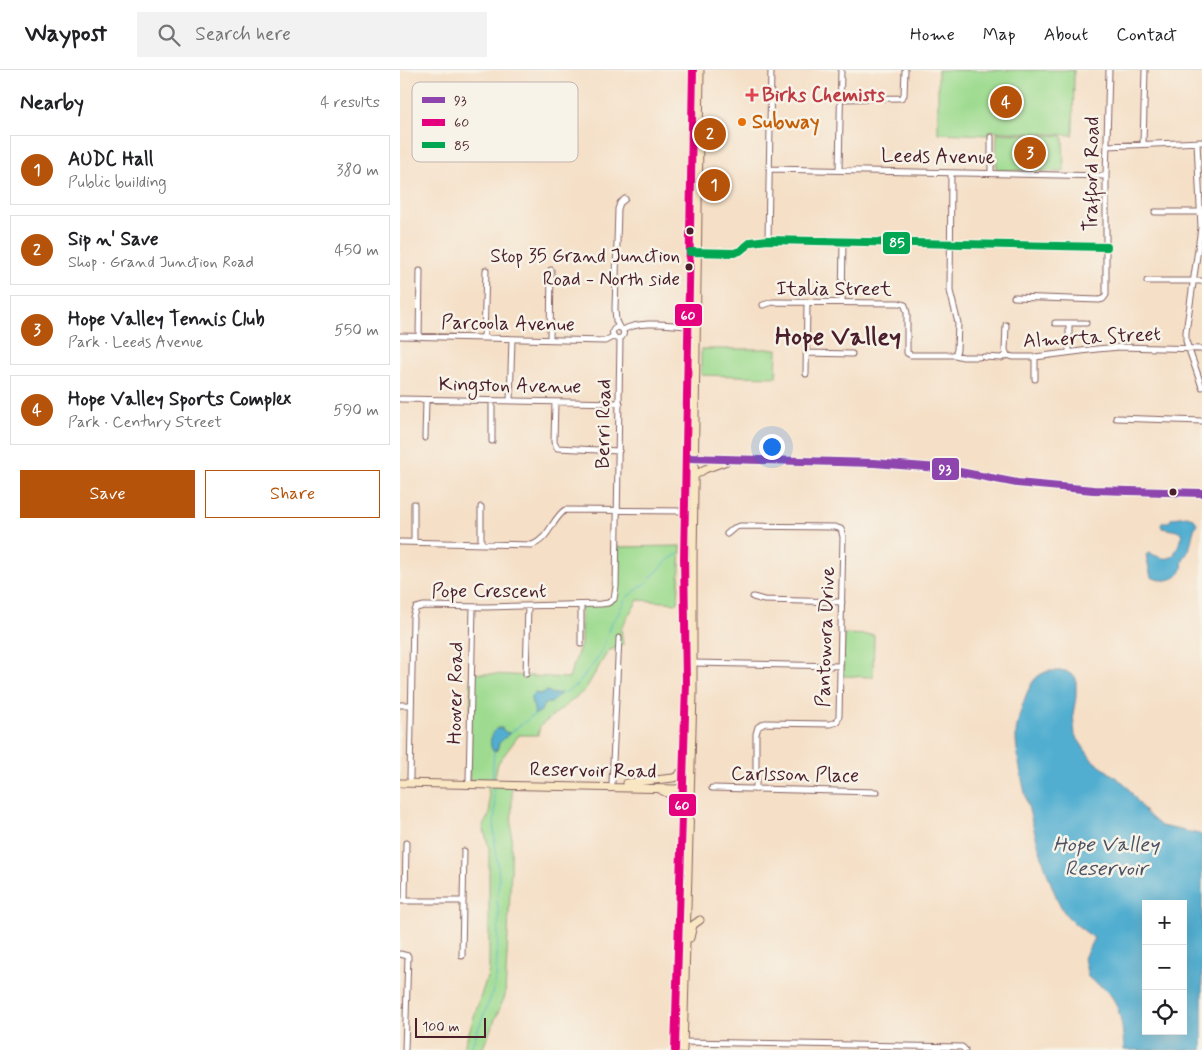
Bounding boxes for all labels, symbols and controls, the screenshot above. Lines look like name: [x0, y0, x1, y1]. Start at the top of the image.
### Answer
search box: [137, 12, 487, 57]
text: Waypost: [25, 19, 107, 50]
icon: search: [155, 21, 183, 49]
text: Search here: [195, 22, 291, 47]
text: Home: [910, 23, 955, 47]
text: Map: [983, 23, 1016, 47]
text: About: [1044, 23, 1088, 47]
text: Contact: [1116, 23, 1177, 47]
legend: [412, 82, 578, 162]
place label: Birks Chemists: [762, 82, 885, 109]
pin: 4: [990, 83, 1022, 121]
text: Nearby: [20, 89, 84, 117]
marker: Birks Chemists: [746, 89, 758, 101]
text: 4 results: [320, 92, 380, 113]
text: 93: [454, 92, 467, 110]
place label: Subway: [752, 109, 819, 136]
text: 60: [454, 114, 469, 132]
pin: 2: [694, 115, 726, 153]
marker: Subway: [736, 116, 748, 128]
street label: Trafford Road: [1078, 116, 1108, 232]
pin: 3: [1014, 134, 1046, 172]
text: 85: [454, 137, 469, 155]
street label: Leeds Avenue: [881, 143, 995, 171]
text: AUDC Hall: [68, 147, 153, 172]
text: 1: [33, 160, 41, 181]
text: 380 m: [336, 160, 379, 181]
pin: 1: [698, 166, 730, 204]
text: Public building: [68, 172, 167, 193]
unlabelled marker: [685, 226, 695, 236]
text: Sip n' Save: [68, 227, 159, 252]
line badge: 85: [882, 231, 911, 255]
text: 85: [889, 234, 905, 252]
text: 2: [33, 240, 41, 261]
text: 450 m: [334, 240, 379, 261]
place label: Stop 35 Grand Junction Road - North side: [490, 244, 680, 292]
text: Shop · Grand Junction Road: [68, 252, 254, 273]
marker: Stop 35 Grand Junction Road - North side: [684, 262, 694, 272]
street label: Italia Street: [776, 276, 892, 303]
line badge: 60: [674, 303, 703, 327]
text: Hope Valley Tennis Club: [68, 307, 265, 332]
text: 60: [680, 307, 696, 325]
street label: Parcoola Avenue: [441, 309, 575, 339]
text: 3: [33, 320, 41, 341]
text: 550 m: [334, 320, 379, 341]
district label: Hope Valley: [775, 321, 901, 354]
street label: Almerta Street: [1022, 321, 1162, 355]
text: Park · Leeds Avenue: [68, 332, 203, 353]
street label: Kingston Avenue: [438, 371, 582, 402]
street label: Berri Road: [590, 379, 618, 469]
text: Hope Valley Sports Complex: [68, 387, 291, 412]
text: 4: [32, 400, 42, 421]
text: 590 m: [333, 400, 379, 421]
text: Park · Century Street: [68, 412, 222, 433]
your location: [759, 434, 785, 460]
line badge: 93: [931, 457, 960, 481]
text: 93: [939, 461, 951, 479]
button: Save: [20, 470, 195, 518]
button: Share: [205, 470, 380, 518]
unlabelled marker: [1168, 487, 1178, 497]
street label: Pantowora Drive: [810, 566, 842, 708]
street label: Pope Crescent: [432, 578, 546, 605]
street label: Hoover Road: [442, 641, 470, 745]
street label: Reservoir Road: [529, 756, 657, 786]
street label: Carlsson Place: [731, 760, 859, 790]
line badge: 60: [668, 793, 697, 817]
text: 60: [674, 797, 690, 815]
water label: Hope Valley Reservoir: [1053, 831, 1160, 883]
map controls: [1142, 900, 1187, 1035]
button: +: [1142, 900, 1187, 945]
button: −: [1142, 945, 1187, 990]
button: locate: [1142, 990, 1187, 1035]
scale bar: [415, 1015, 486, 1038]
text: 100 m: [422, 1018, 460, 1036]

